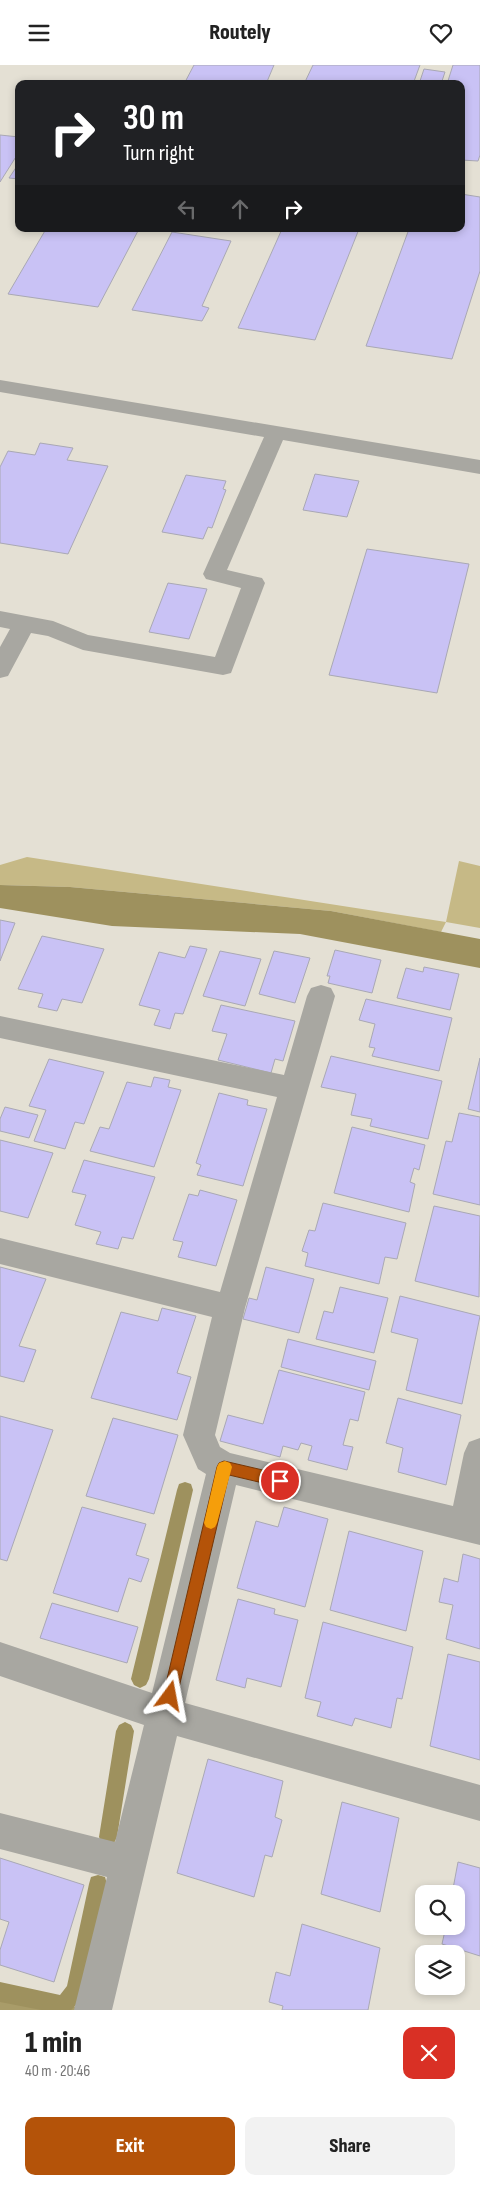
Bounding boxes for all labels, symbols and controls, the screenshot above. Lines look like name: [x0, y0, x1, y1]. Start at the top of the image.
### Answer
icon: menu: [25, 19, 53, 47]
text: Routely: [209, 19, 271, 46]
icon: heart: [427, 19, 455, 47]
text: 30 m: [123, 97, 184, 140]
icon: right: [40, 100, 105, 165]
text: Turn right: [123, 140, 194, 167]
icon: left: [173, 195, 201, 223]
icon: ahead: [226, 195, 254, 223]
icon: right: [279, 195, 307, 223]
pin: [259, 1460, 301, 1502]
icon: arrive: [266, 1467, 294, 1495]
position arrow: [143, 1669, 195, 1721]
map controls: [415, 1885, 465, 1995]
button: search: [415, 1885, 465, 1935]
button: layers: [415, 1945, 465, 1995]
text: 1 min: [25, 2025, 82, 2061]
button: close: [403, 2027, 455, 2079]
text: 40 m · 20:46: [25, 2062, 90, 2081]
button: Exit: [25, 2117, 235, 2175]
button: Share: [245, 2117, 455, 2175]

